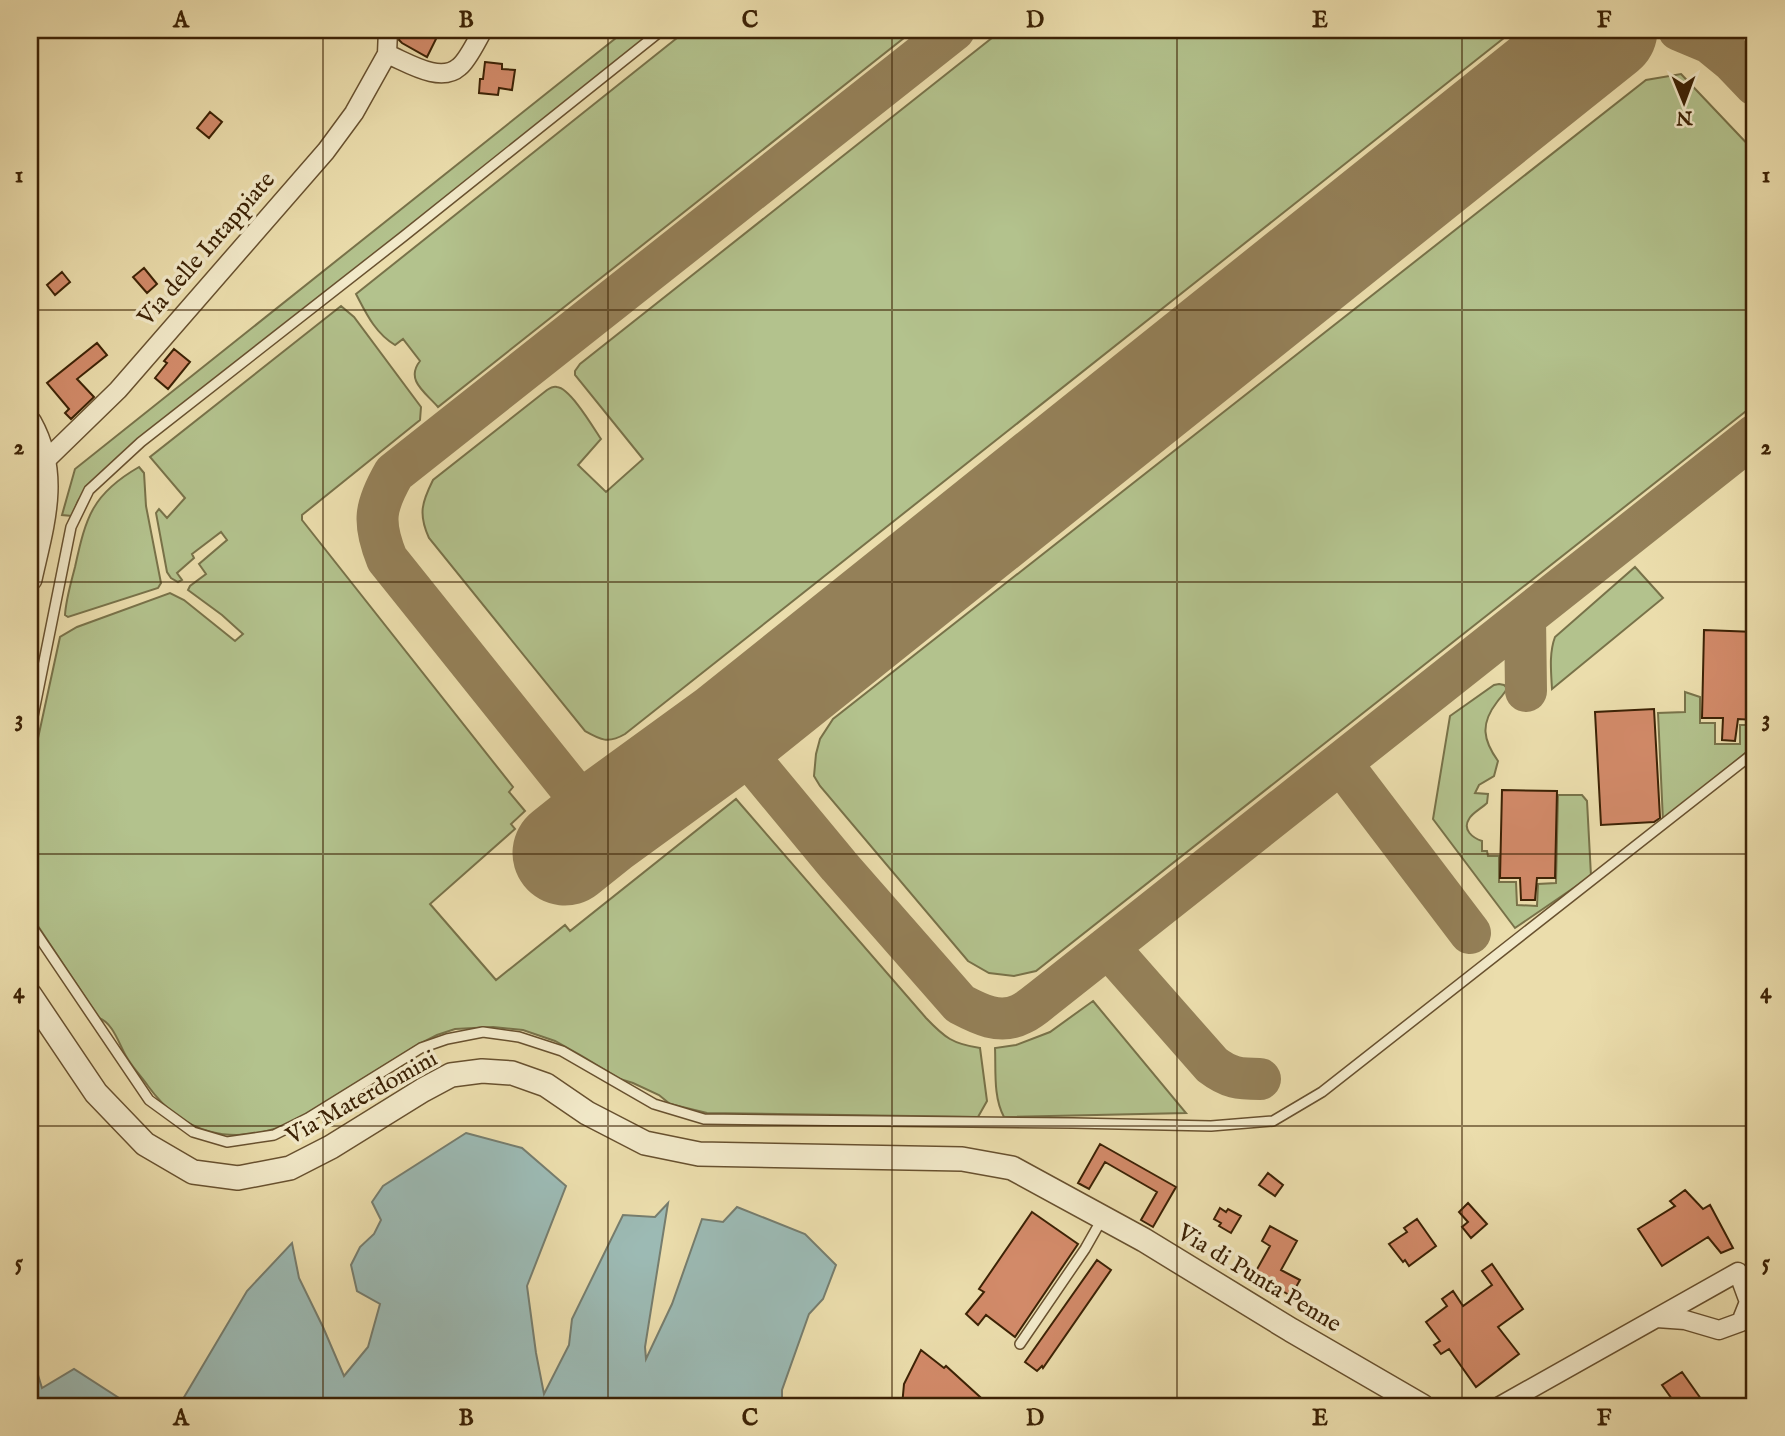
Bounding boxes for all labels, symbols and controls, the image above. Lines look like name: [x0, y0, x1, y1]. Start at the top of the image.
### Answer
text: A: [172, 6, 190, 35]
text: B: [458, 6, 474, 35]
text: C: [742, 6, 759, 35]
text: D: [1026, 6, 1044, 35]
text: E: [1312, 6, 1328, 35]
text: F: [1597, 6, 1612, 35]
north arrow: [1648, 66, 1718, 136]
text: N: [1675, 105, 1694, 129]
text: 1: [15, 161, 23, 190]
text: 1: [1762, 161, 1770, 190]
street label: Via delle Intappiate: [131, 165, 282, 333]
text: 2: [14, 433, 25, 462]
text: 2: [1761, 433, 1772, 462]
text: 3: [15, 705, 23, 734]
text: 3: [1762, 705, 1770, 734]
text: 4: [13, 977, 25, 1006]
text: 4: [1760, 977, 1772, 1006]
street label: Via Materdomini: [280, 1044, 443, 1153]
street label: Via di Punta Penne: [1170, 1217, 1347, 1340]
text: 5: [15, 1249, 24, 1278]
text: 5: [1762, 1249, 1771, 1278]
text: A: [172, 1404, 190, 1433]
text: B: [458, 1404, 474, 1433]
text: C: [742, 1404, 759, 1433]
text: D: [1026, 1404, 1044, 1433]
text: E: [1312, 1404, 1328, 1433]
text: F: [1597, 1404, 1612, 1433]

